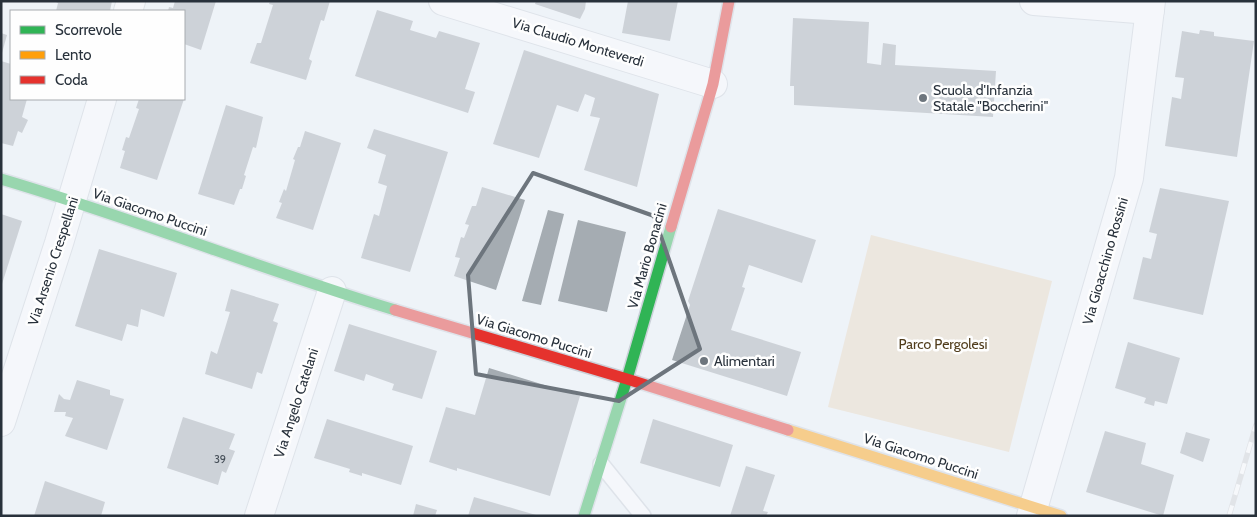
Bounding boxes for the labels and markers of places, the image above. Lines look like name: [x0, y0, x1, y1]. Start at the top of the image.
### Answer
place label: Scuola d'Infanzia Statale "Boccherini": [933, 81, 1048, 115]
marker: Scuola d'Infanzia Statale "Boccherini": [917, 92, 929, 104]
place label: Alimentari: [714, 352, 775, 370]
marker: Alimentari: [698, 355, 710, 367]

